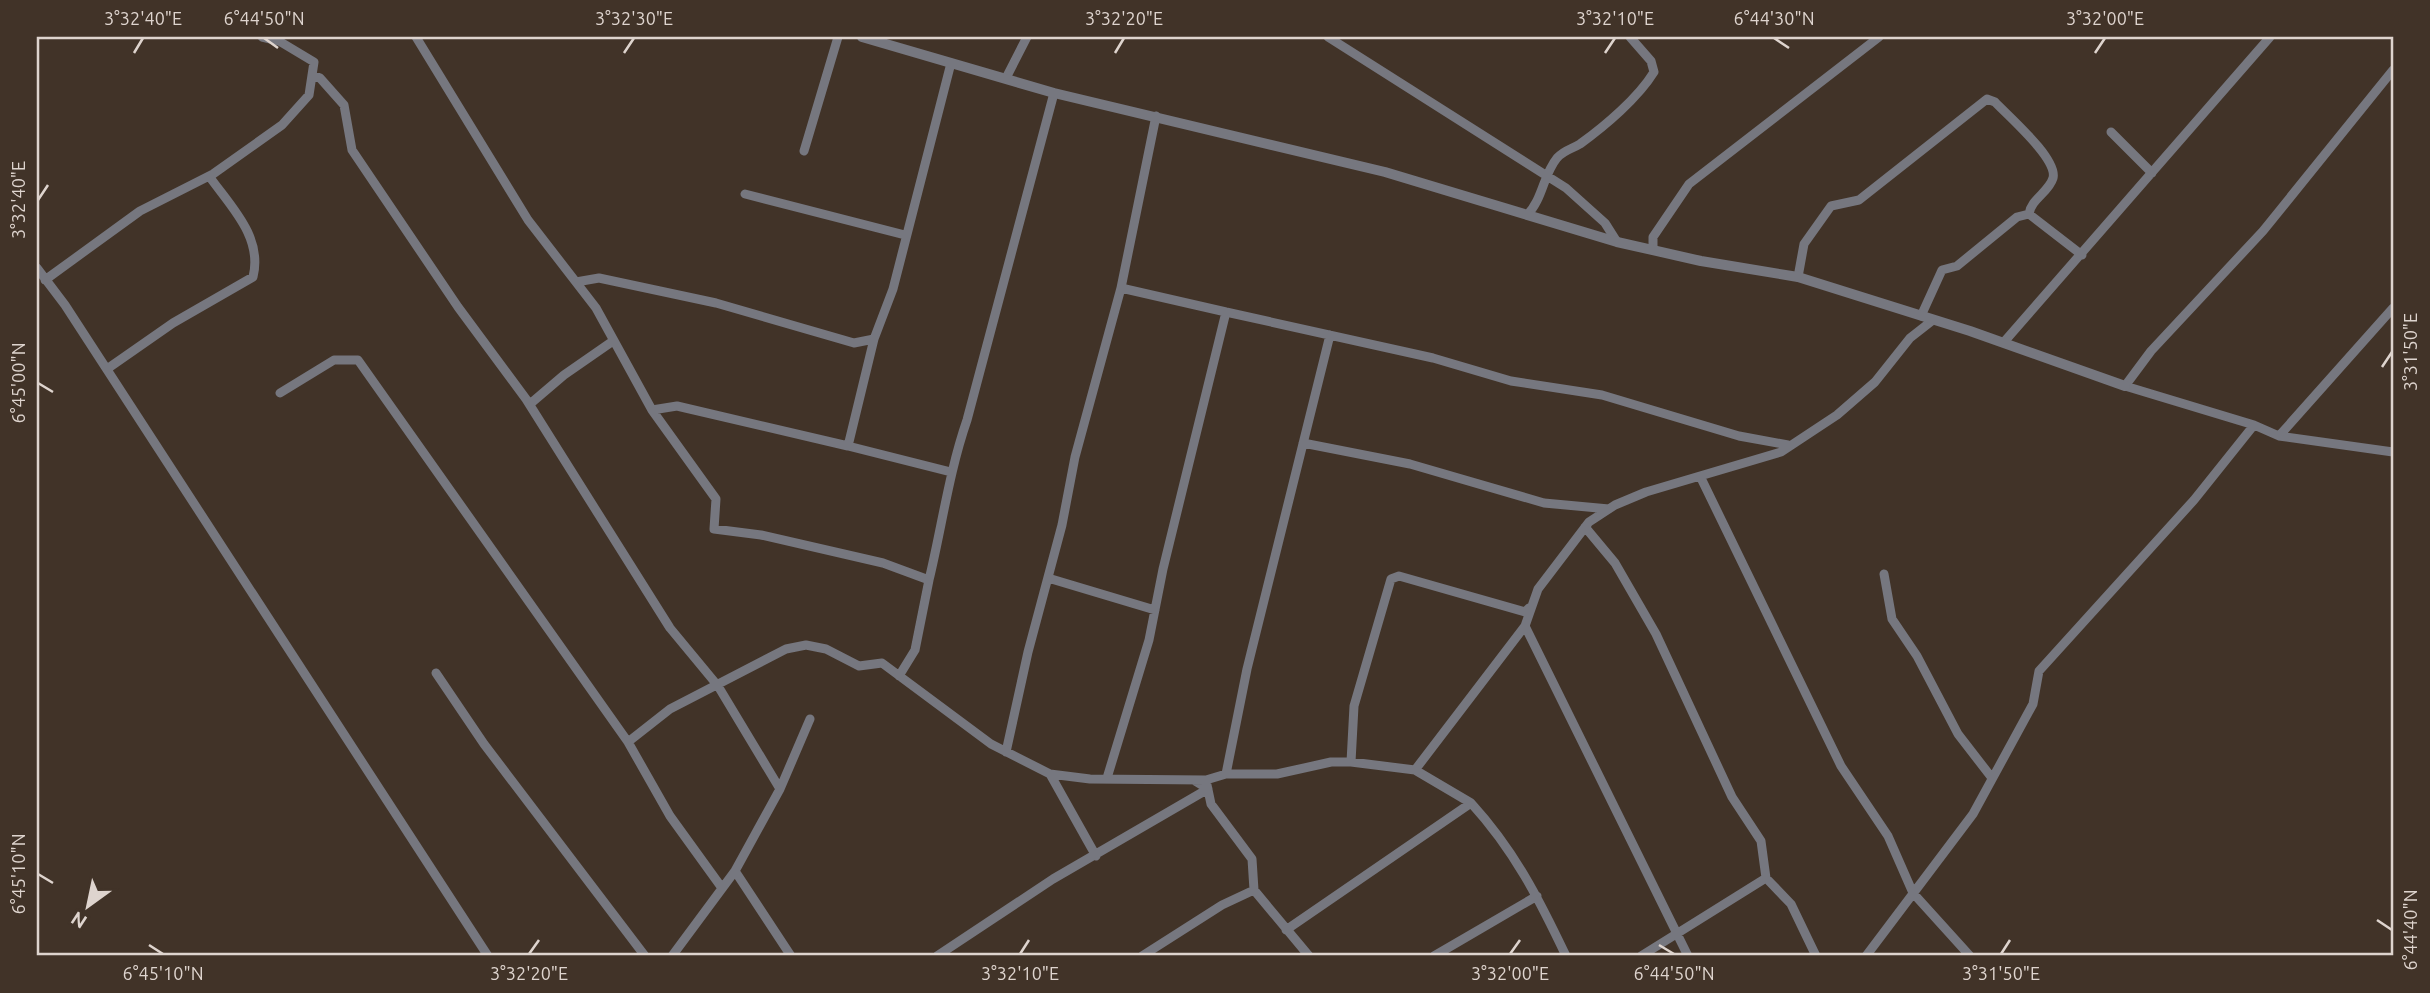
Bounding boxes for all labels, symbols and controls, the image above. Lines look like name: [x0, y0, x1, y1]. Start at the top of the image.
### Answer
text: 3°32'40"E: [104, 8, 182, 28]
text: 6°44'50"N: [224, 8, 304, 28]
text: 3°32'30"E: [595, 8, 673, 28]
text: 3°32'20"E: [1085, 8, 1163, 28]
text: 3°32'10"E: [1576, 8, 1654, 28]
text: 6°44'30"N: [1734, 8, 1814, 28]
text: 3°32'00"E: [2066, 8, 2144, 28]
text: 3°32'40"E: [8, 161, 28, 239]
text: 3°31'50"E: [2400, 313, 2420, 391]
text: 6°45'00"N: [8, 343, 28, 423]
text: 6°45'10"N: [8, 834, 28, 914]
north arrow: [52, 870, 122, 940]
text: 6°44'40"N: [2400, 890, 2420, 970]
text: N: [67, 907, 91, 933]
text: 6°45'10"N: [123, 963, 203, 983]
text: 3°32'20"E: [490, 963, 568, 983]
text: 3°32'10"E: [981, 963, 1059, 983]
text: 3°32'00"E: [1471, 963, 1549, 983]
text: 6°44'50"N: [1634, 963, 1714, 983]
text: 3°31'50"E: [1962, 963, 2040, 983]

